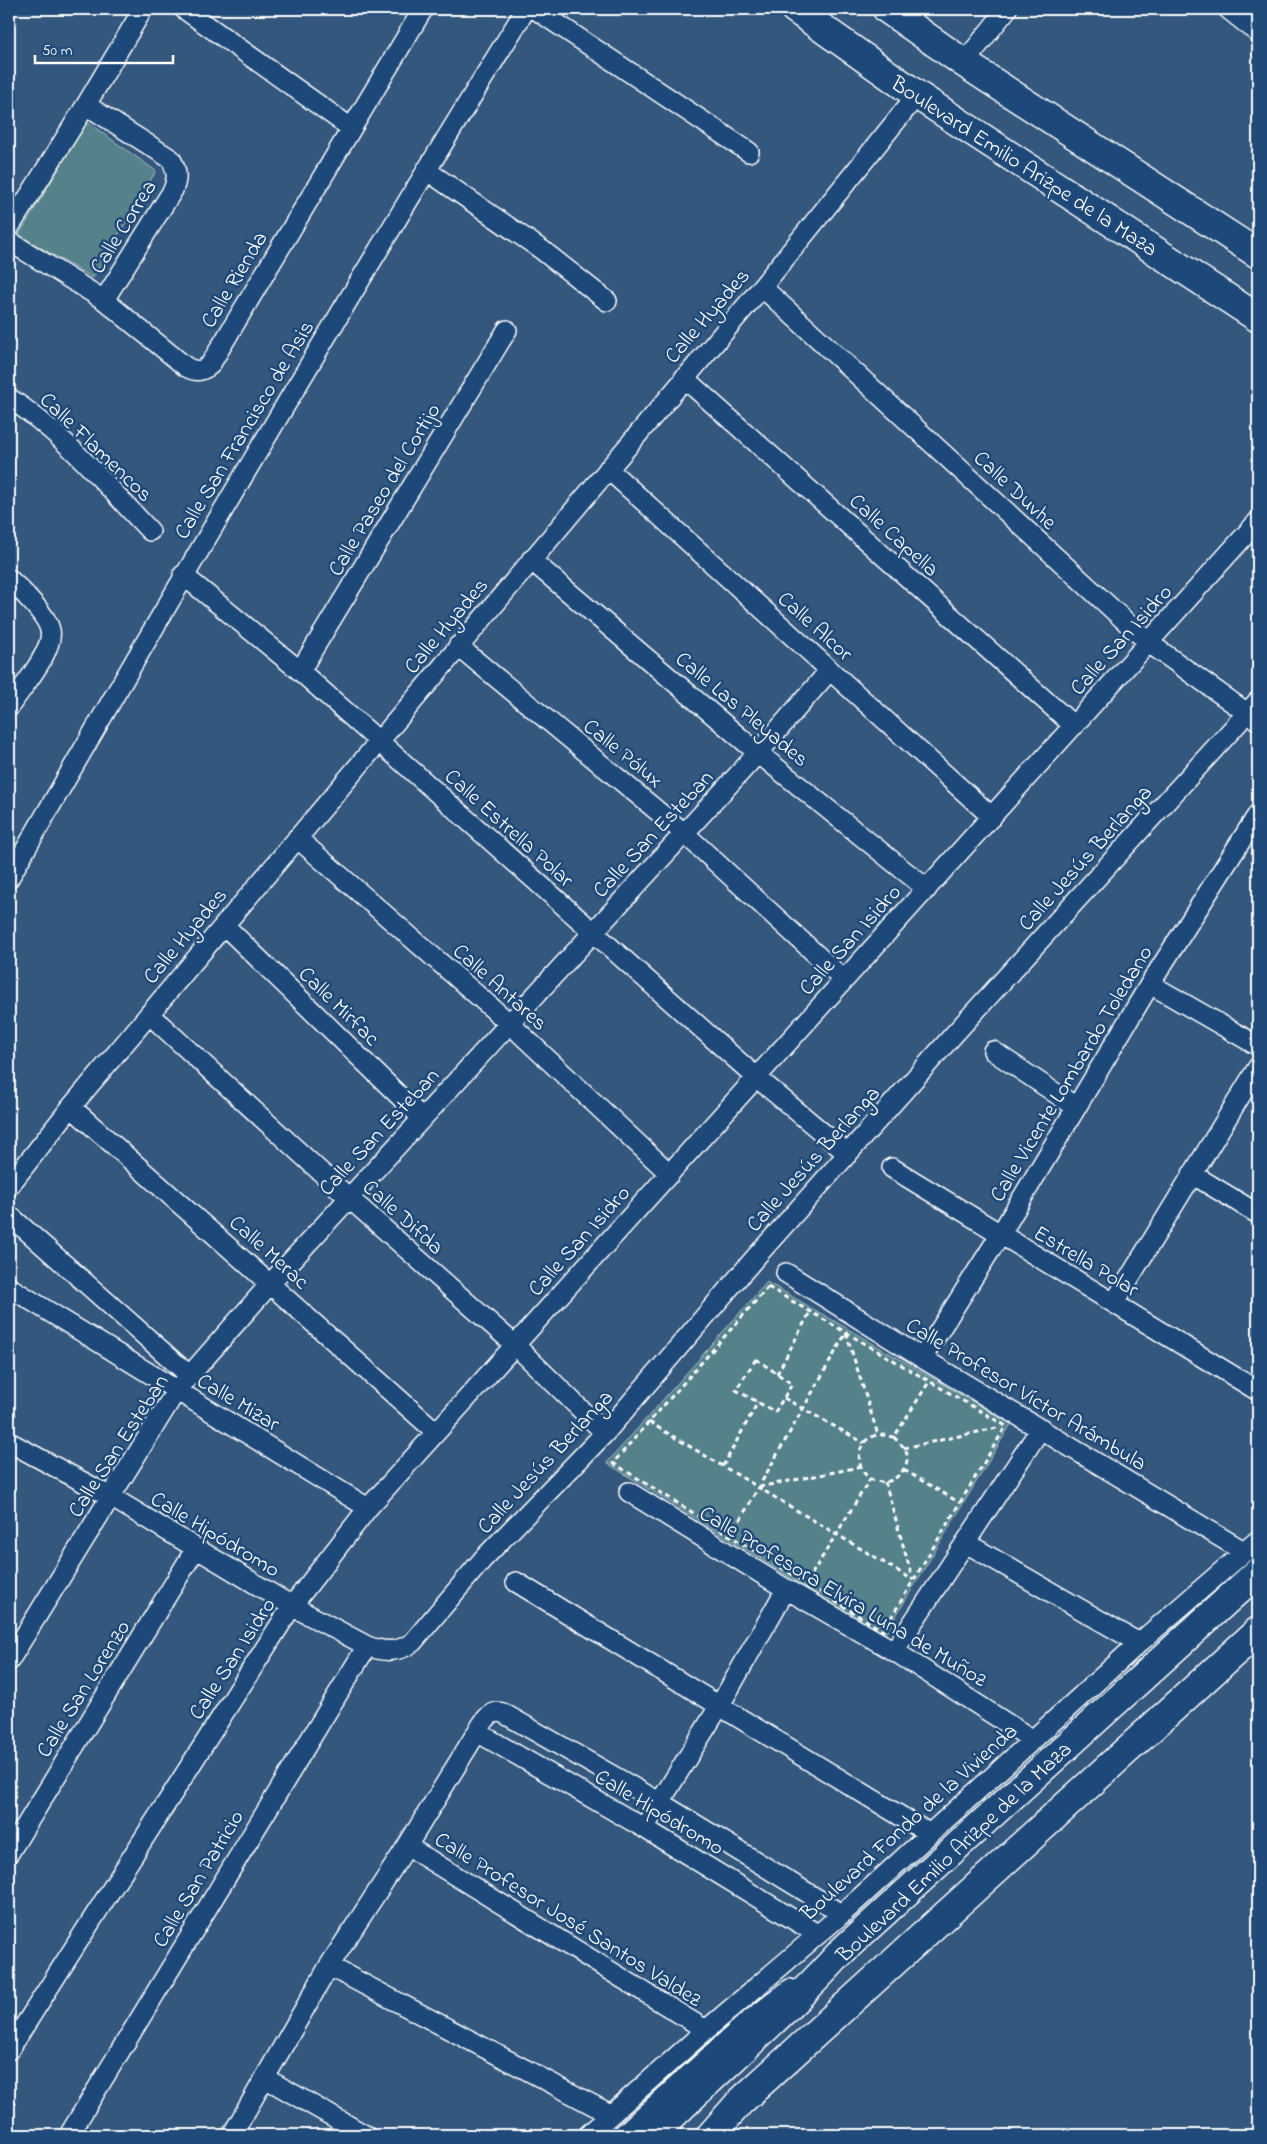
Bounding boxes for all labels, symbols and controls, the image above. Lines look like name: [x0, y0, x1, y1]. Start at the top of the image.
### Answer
scale bar: [35, 32, 172, 64]
text: 50 m: [42, 40, 73, 62]
street label: Boulevard Emilio Arizpe de la Maza: [883, 68, 1163, 266]
street label: Calle Correa: [83, 174, 166, 281]
street label: Calle Rienda: [194, 226, 277, 335]
street label: Calle Hyades: [658, 262, 759, 372]
street label: Calle San Francisco de Asis: [167, 315, 324, 546]
street label: Calle Flamencos: [31, 386, 159, 511]
street label: Calle Paseo del Cortijo: [321, 398, 450, 583]
street label: Calle Duvhe: [965, 444, 1063, 539]
street label: Calle Capella: [841, 487, 945, 586]
street label: Calle Hyades: [397, 572, 498, 683]
street label: Calle San Isidro: [1063, 578, 1181, 704]
street label: Calle Alcor: [769, 585, 859, 670]
street label: Calle Las Pleyades: [667, 645, 815, 777]
street label: Calle Pólux: [575, 712, 669, 797]
street label: Calle Estrella Polar: [436, 762, 580, 896]
street label: Calle San Esteban: [586, 764, 722, 906]
street label: Calle Jesús Berlanga: [1012, 779, 1162, 940]
street label: Calle San Isidro: [792, 878, 910, 1004]
street label: Calle Hyades: [136, 882, 237, 993]
street label: Calle Antares: [444, 937, 554, 1040]
street label: Calle Vicente Lombardo Toledano: [983, 940, 1162, 1209]
street label: Calle Mirfac: [290, 960, 386, 1054]
street label: Calle San Esteban: [312, 1062, 448, 1204]
street label: Calle Jesús Berlanga: [740, 1080, 890, 1241]
street label: Calle Difda: [354, 1173, 450, 1264]
street label: Calle San Isidro: [521, 1179, 639, 1305]
street label: Calle Merac: [221, 1208, 315, 1298]
street label: Estrella Polar: [1027, 1218, 1144, 1307]
street label: Calle Profesor Víctor Arámbula: [899, 1311, 1152, 1480]
street label: Calle Mizar: [190, 1366, 285, 1441]
street label: Calle San Esteban: [61, 1369, 178, 1525]
street label: Calle Jesús Berlanga: [471, 1384, 623, 1543]
street label: Calle Hipódromo: [144, 1484, 285, 1587]
street label: Calle Profesora Elvira Luna de Muñoz: [692, 1499, 993, 1697]
street label: Calle San Isidro: [182, 1592, 285, 1727]
street label: Calle San Lorenzo: [29, 1615, 140, 1765]
street label: Boulevard Fondo de la Vivienda: [793, 1717, 1026, 1930]
street label: Boulevard Emilio Arizpe de la Maza: [829, 1735, 1080, 1972]
street label: Calle Hipódromo: [588, 1762, 729, 1865]
street label: Calle San Patricio: [146, 1805, 253, 1955]
street label: Calle Profesor José Santos Valdez: [428, 1825, 708, 2017]

